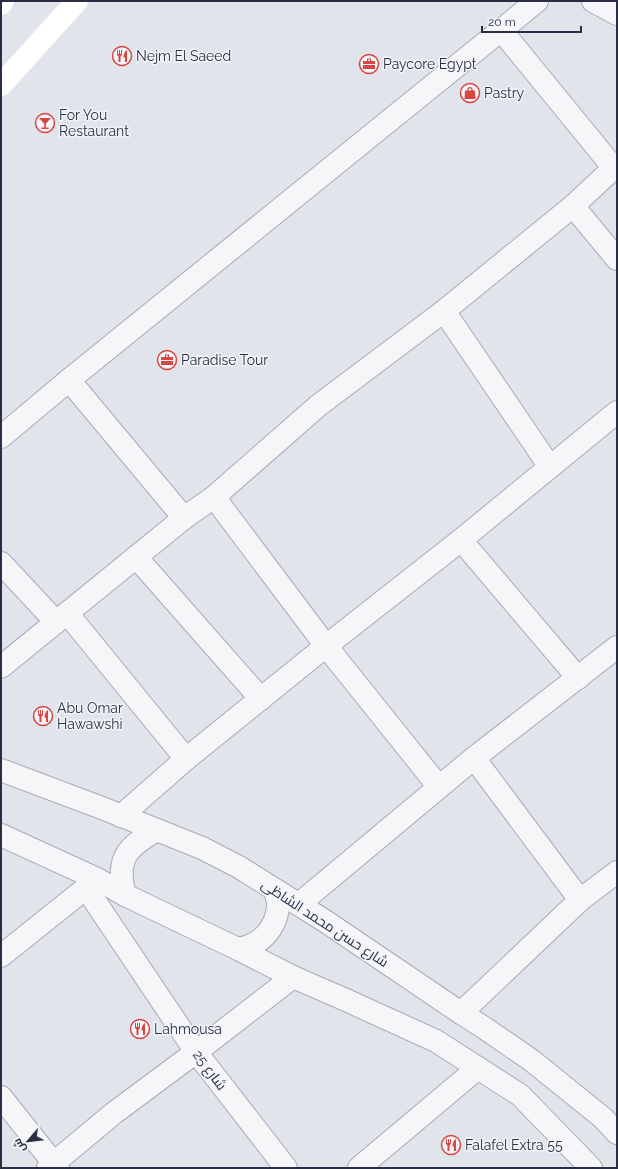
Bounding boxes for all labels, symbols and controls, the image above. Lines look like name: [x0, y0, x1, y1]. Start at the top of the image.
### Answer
scale bar: [482, 8, 581, 34]
text: 20 m: [488, 15, 516, 29]
restaurant icon: Nejm El Saeed: [111, 45, 133, 67]
place label: Nejm El Saeed: [136, 48, 231, 64]
office icon: Paycore Egypt: [358, 53, 380, 75]
place label: Paycore Egypt: [383, 56, 477, 72]
shop icon: Pastry: [459, 82, 481, 104]
place label: Pastry: [484, 85, 525, 101]
place label: For You Restaurant: [59, 107, 129, 139]
bar icon: For You Restaurant: [34, 112, 56, 134]
office icon: Paradise Tour: [156, 349, 178, 371]
place label: Paradise Tour: [181, 352, 268, 368]
place label: Abu Omar Hawawshi: [57, 700, 123, 732]
restaurant icon: Abu Omar Hawawshi: [32, 705, 54, 727]
street label: شارع حسن محمد الشاظى: [258, 876, 391, 971]
restaurant icon: Lahmousa: [129, 1018, 151, 1040]
place label: Lahmousa: [154, 1021, 222, 1037]
street label: شارع 25: [189, 1047, 230, 1094]
north arrow: [8, 1121, 48, 1161]
restaurant icon: Falafel Extra 55: [440, 1134, 462, 1156]
text: ش: [11, 1136, 29, 1155]
place label: Falafel Extra 55: [465, 1137, 563, 1153]

